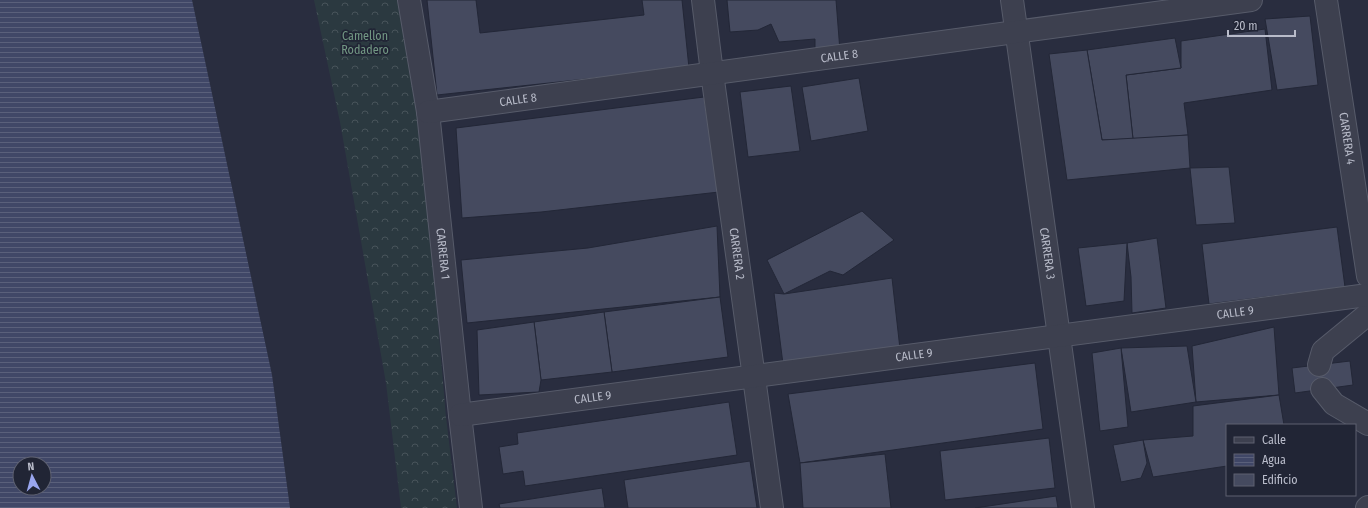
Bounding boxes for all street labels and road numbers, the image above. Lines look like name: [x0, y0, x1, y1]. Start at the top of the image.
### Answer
street label: CALLE 8: [820, 47, 859, 66]
street label: CALLE 8: [499, 90, 538, 109]
street label: CARRERA 4: [1336, 111, 1358, 166]
street label: CARRERA 1: [433, 227, 453, 280]
street label: CARRERA 2: [726, 227, 747, 281]
street label: CARRERA 3: [1037, 227, 1058, 280]
street label: CALLE 9: [1216, 303, 1255, 322]
street label: CALLE 9: [895, 346, 934, 364]
street label: CALLE 9: [573, 388, 612, 407]

